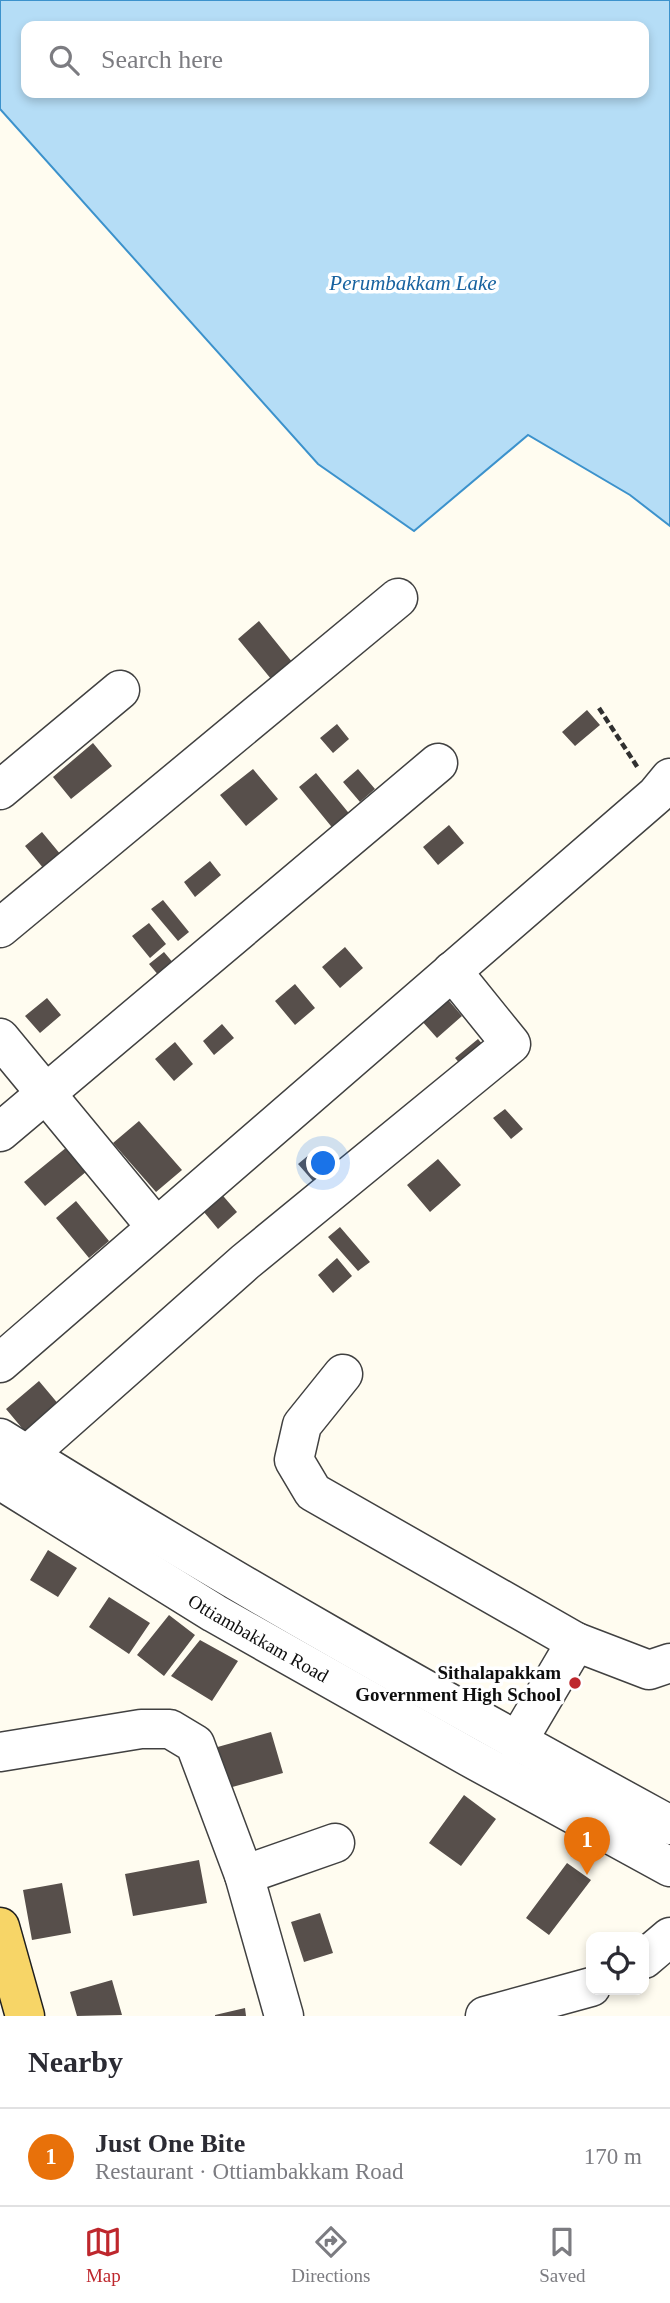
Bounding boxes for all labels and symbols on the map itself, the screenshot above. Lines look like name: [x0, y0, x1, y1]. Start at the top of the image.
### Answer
water label: Perumbakkam Lake: [328, 271, 497, 295]
your location: [306, 1146, 340, 1180]
street label: Ottiambakkam Road: [185, 1590, 333, 1687]
place label: Sithalapakkam Government High School: [355, 1662, 561, 1705]
marker: Sithalapakkam Government High School: [567, 1675, 583, 1691]
pin: 1: [564, 1817, 610, 1875]

